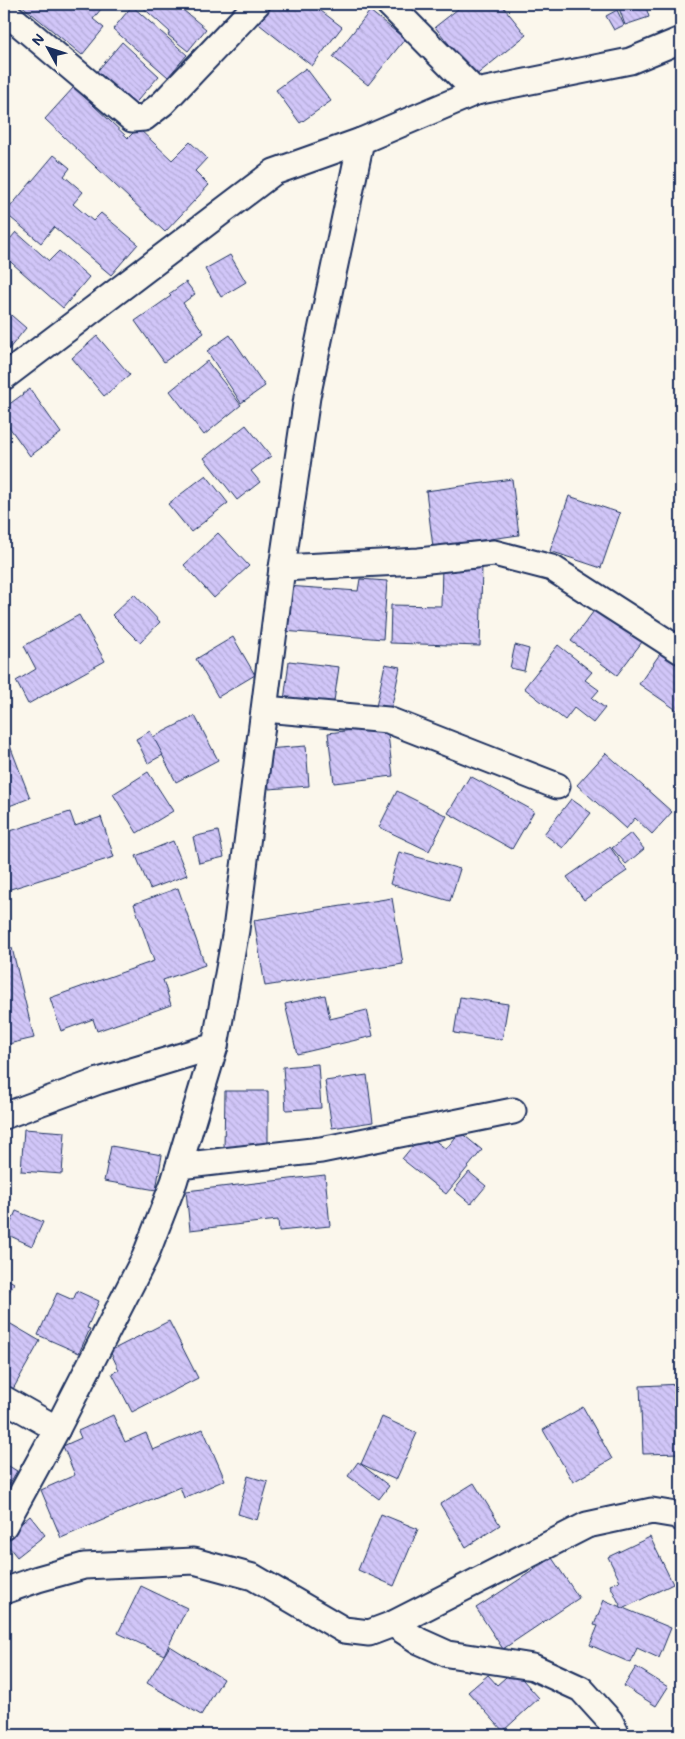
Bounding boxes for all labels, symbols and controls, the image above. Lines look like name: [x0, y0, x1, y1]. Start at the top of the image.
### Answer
north arrow: [22, 22, 72, 72]
text: N: [27, 29, 48, 50]

